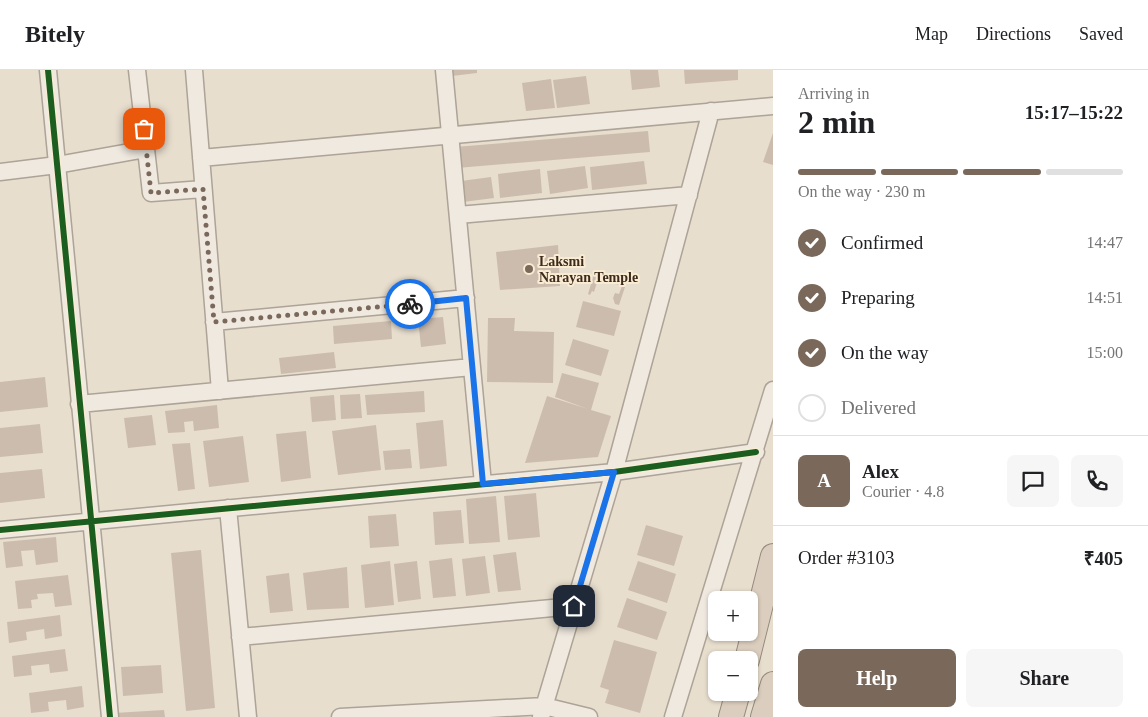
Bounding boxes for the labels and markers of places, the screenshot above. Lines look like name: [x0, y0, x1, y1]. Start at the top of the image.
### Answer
pin: [123, 108, 165, 150]
place label: Laksmi Narayan Temple: [539, 254, 638, 285]
marker: Laksmi Narayan Temple: [523, 263, 535, 275]
pin: [553, 585, 595, 627]

